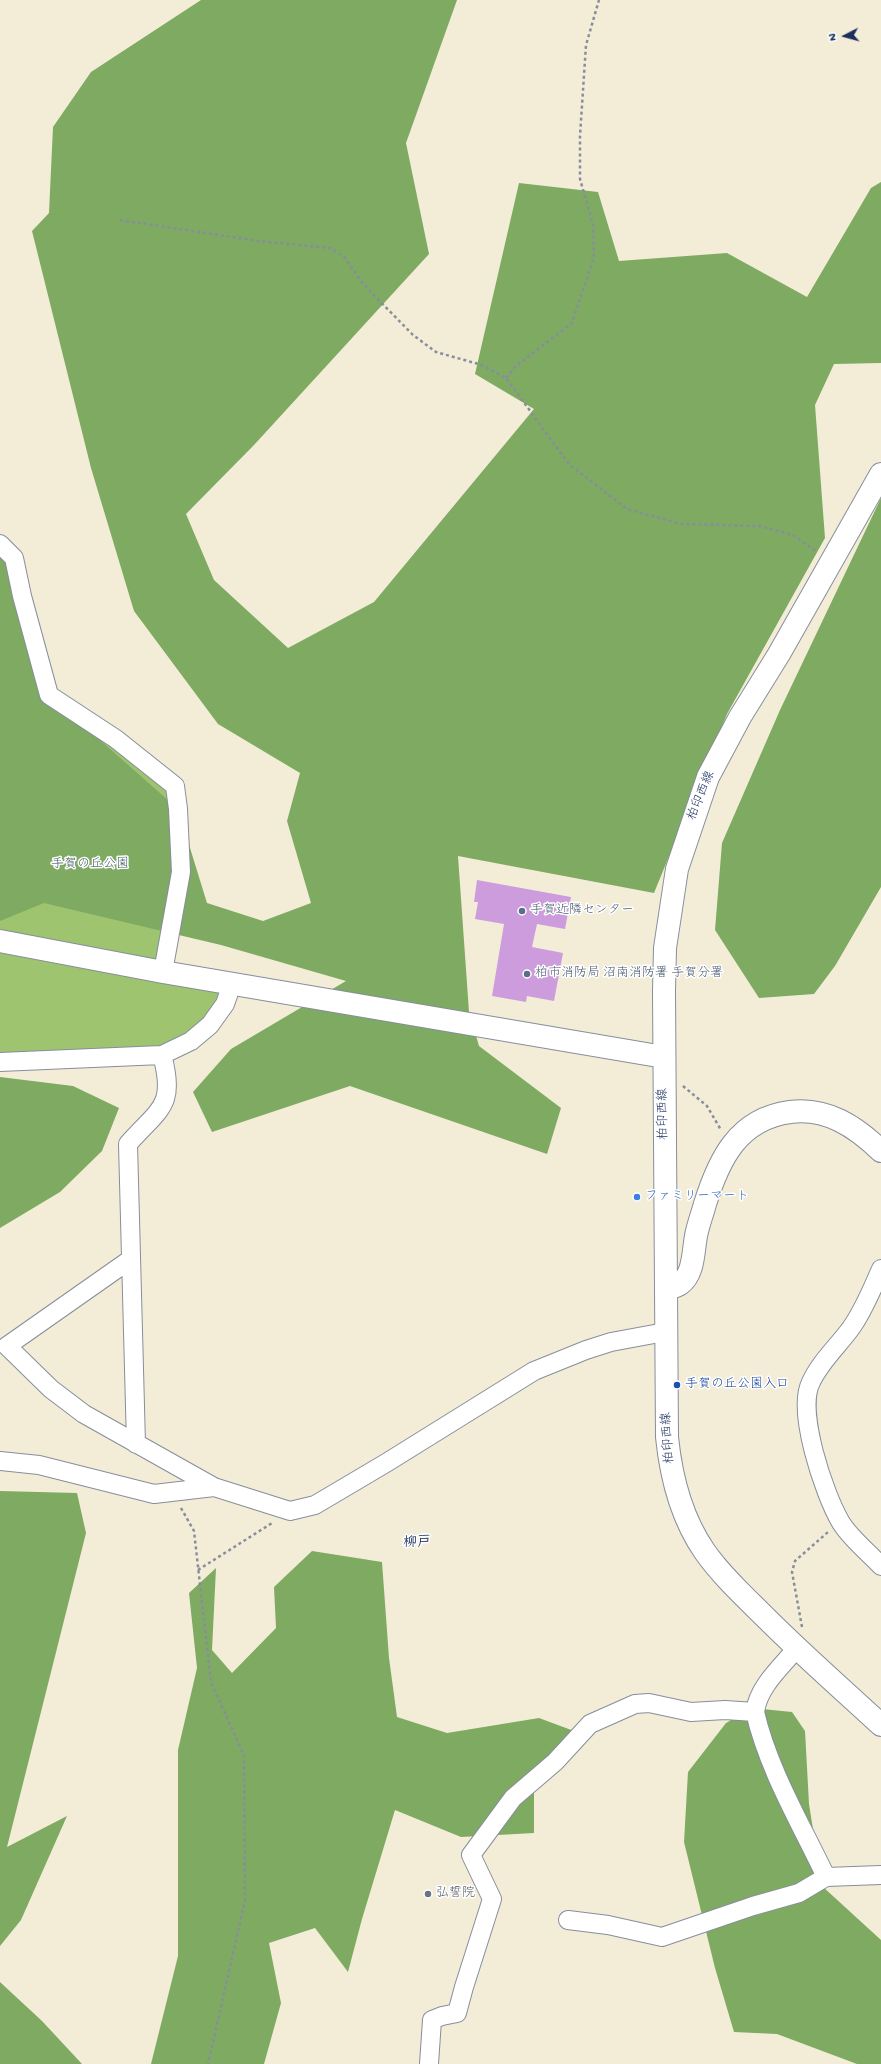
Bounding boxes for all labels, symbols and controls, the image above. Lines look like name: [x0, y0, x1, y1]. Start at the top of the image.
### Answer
north arrow: [825, 16, 865, 56]
text: N: [827, 33, 839, 41]
street label: 柏印西線: [685, 769, 719, 823]
park label: 手賀の丘公園: [51, 857, 129, 873]
place label: 手賀近隣センター: [530, 903, 634, 919]
marker: 手賀近隣センター: [517, 906, 527, 916]
place label: 柏市消防局 沼南消防署 手賀分署: [535, 966, 723, 982]
marker: 柏市消防局 沼南消防署 手賀分署: [522, 969, 532, 979]
street label: 柏印西線: [656, 1088, 672, 1140]
place label: ファミリーマート: [645, 1189, 749, 1205]
marker: ファミリーマート: [632, 1192, 642, 1202]
place label: 手賀の丘公園入口: [685, 1377, 789, 1393]
marker: 手賀の丘公園入口: [672, 1380, 682, 1390]
street label: 柏印西線: [659, 1412, 679, 1464]
district label: 柳戸: [403, 1536, 431, 1552]
place label: 弘誓院: [436, 1886, 475, 1902]
marker: 弘誓院: [423, 1889, 433, 1899]

